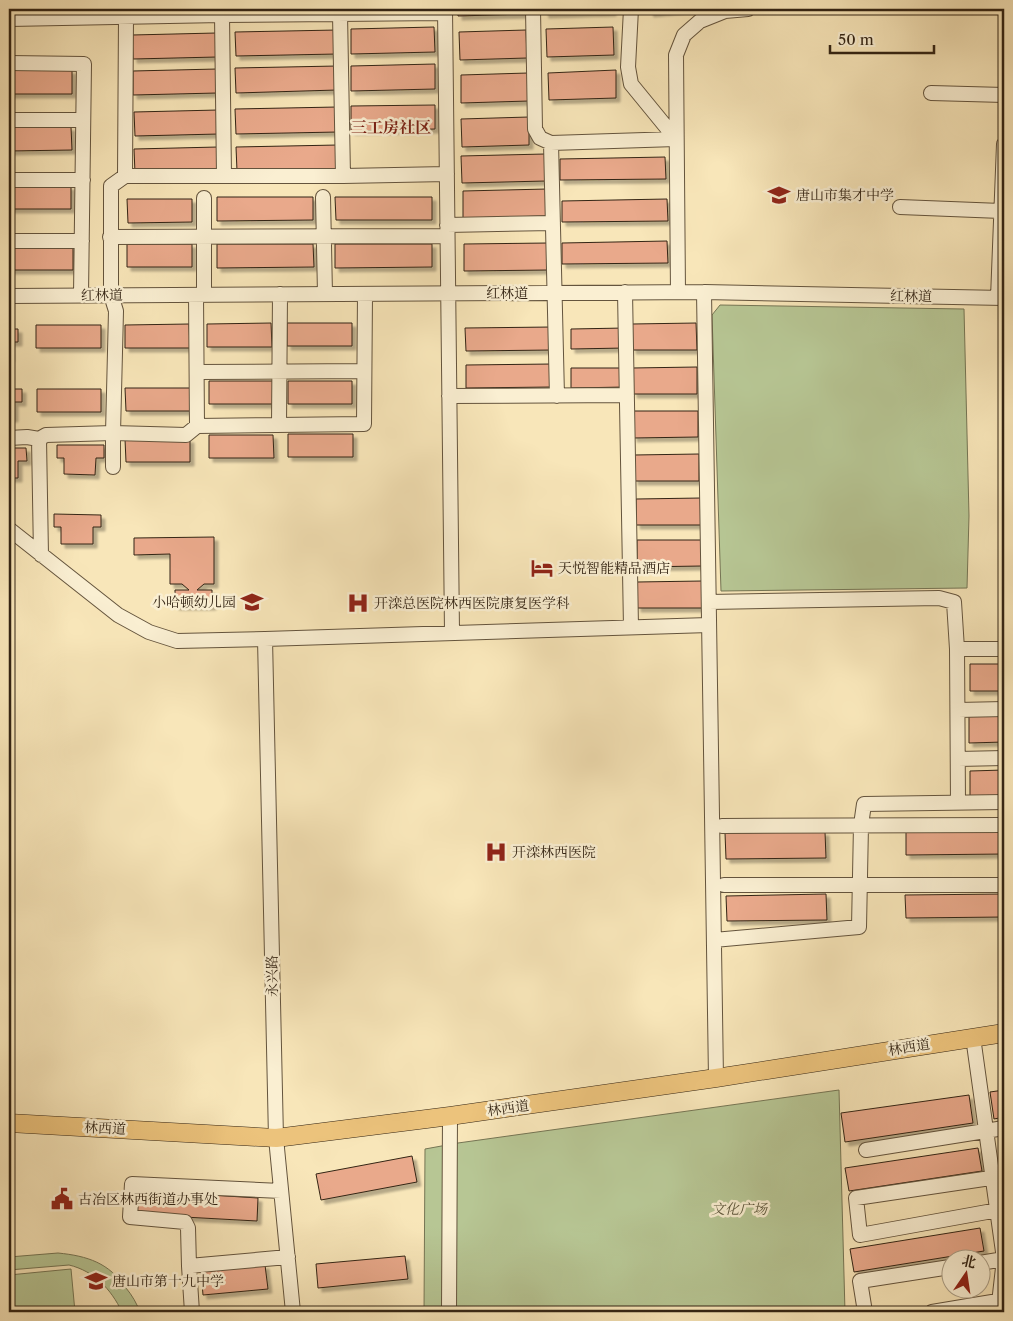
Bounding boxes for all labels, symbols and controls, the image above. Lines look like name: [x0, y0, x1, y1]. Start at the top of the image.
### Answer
scale bar: [830, 22, 934, 54]
text: 50 m: [838, 30, 874, 49]
district label: 三工房社区: [351, 117, 431, 137]
school or university icon: 唐山市集才中学: [766, 182, 792, 208]
place label: 唐山市集才中学: [796, 186, 894, 204]
street label: 红林道: [486, 284, 528, 302]
street label: 红林道: [81, 286, 123, 304]
street label: 红林道: [890, 287, 932, 305]
hotel icon: 天悦智能精品酒店: [529, 555, 555, 581]
place label: 天悦智能精品酒店: [558, 559, 670, 577]
school or university icon: 小哈顿幼儿园: [239, 589, 265, 615]
hospital icon: 开滦总医院林西医院康复医学科: [345, 590, 371, 616]
place label: 小哈顿幼儿园: [152, 593, 236, 611]
place label: 开滦总医院林西医院康复医学科: [374, 594, 570, 612]
hospital icon: 开滦林西医院: [483, 839, 509, 865]
place label: 开滦林西医院: [512, 843, 596, 861]
street label: 永兴路: [263, 955, 281, 997]
street label: 林西道: [887, 1035, 931, 1059]
street label: 林西道: [486, 1096, 530, 1120]
street label: 林西道: [84, 1118, 126, 1138]
public building icon: 古冶区林西街道办事处: [49, 1186, 75, 1212]
place label: 古冶区林西街道办事处: [78, 1190, 218, 1208]
park label: 文化广场: [711, 1200, 768, 1218]
north arrow: [940, 1248, 990, 1298]
text: 北: [960, 1251, 978, 1272]
school or university icon: 唐山市第十九中学: [83, 1268, 109, 1294]
place label: 唐山市第十九中学: [112, 1272, 224, 1290]

